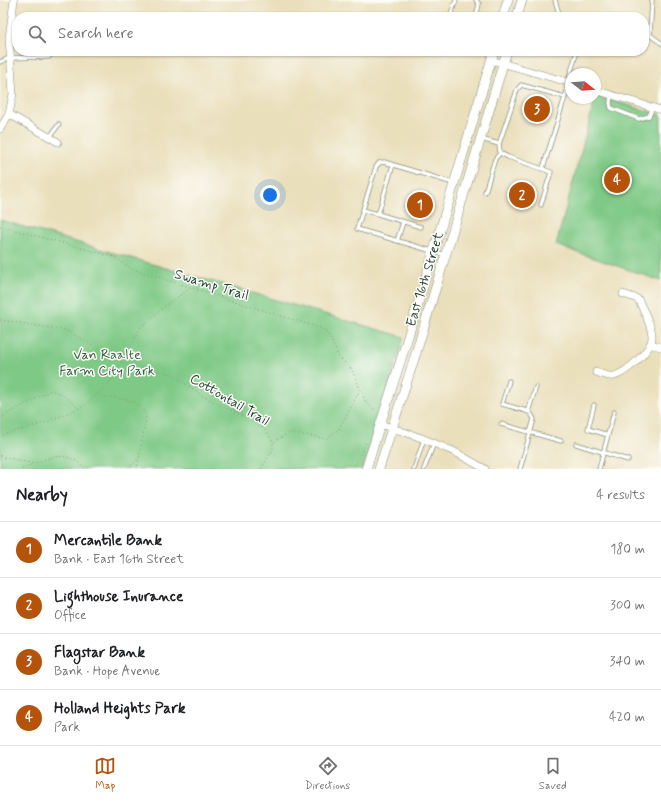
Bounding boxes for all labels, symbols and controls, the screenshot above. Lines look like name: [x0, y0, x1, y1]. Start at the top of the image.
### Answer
search box: [12, 12, 649, 56]
icon: search: [26, 23, 48, 45]
text: Search here: [58, 24, 134, 44]
north arrow: [565, 68, 601, 104]
pin: 3: [524, 94, 550, 124]
pin: 4: [604, 165, 630, 195]
pin: 2: [509, 180, 535, 210]
your location: [260, 185, 280, 205]
pin: 1: [407, 190, 433, 220]
street label: East 16th Street: [402, 229, 448, 329]
street label: Swamp Trail: [172, 265, 251, 305]
park label: Van Raalte Farm City Park: [59, 346, 155, 380]
street label: Cottontail Trail: [187, 370, 273, 430]
text: Nearby: [16, 484, 68, 506]
text: 4 results: [596, 487, 645, 504]
text: Mercantile Bank: [54, 531, 162, 551]
text: 1: [26, 541, 32, 558]
text: 180 m: [610, 541, 645, 558]
text: Bank · East 16th Street: [54, 551, 184, 568]
text: Lighthouse Inurance: [54, 587, 183, 607]
text: 2: [26, 597, 32, 614]
text: 300 m: [610, 597, 645, 614]
text: Office: [54, 607, 86, 624]
text: Flagstar Bank: [54, 643, 145, 663]
text: 3: [26, 653, 32, 670]
text: 340 m: [610, 653, 645, 670]
text: Bank · Hope Avenue: [54, 663, 160, 680]
text: Holland Heights Park: [54, 699, 186, 719]
text: 4: [25, 709, 33, 726]
text: 420 m: [609, 709, 645, 726]
text: Park: [54, 719, 80, 736]
tab: Map: [94, 755, 116, 793]
tab: Directions: [305, 755, 350, 793]
tab: Saved: [539, 755, 567, 793]

